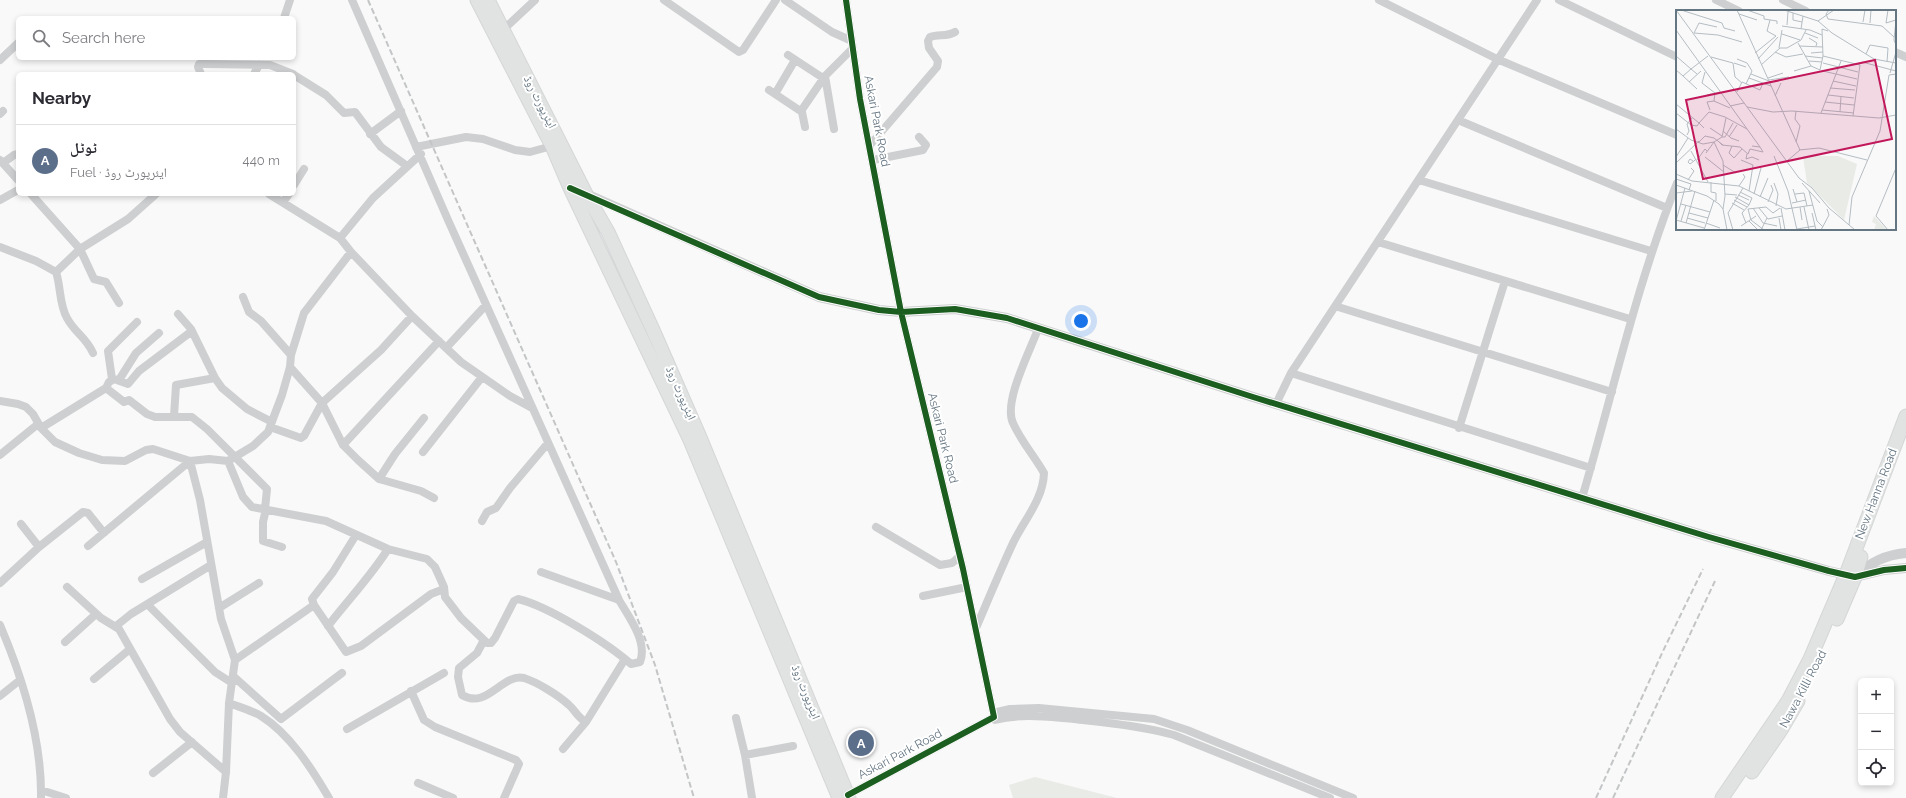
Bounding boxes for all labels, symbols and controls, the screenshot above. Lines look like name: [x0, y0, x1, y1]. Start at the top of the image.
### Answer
inset map: [1676, 10, 1896, 230]
search box: [16, 16, 296, 60]
icon: search: [30, 27, 52, 49]
text: Search here: [62, 29, 145, 47]
street label: ایئرپورٹ روڈ: [521, 73, 559, 131]
street label: Askari Park Road: [861, 74, 893, 168]
text: Nearby: [32, 88, 91, 108]
text: ٹوٹل: [70, 139, 97, 157]
text: A: [41, 153, 49, 168]
text: 440 m: [243, 153, 280, 168]
text: Fuel · ایئرپورٹ روڈ: [70, 165, 167, 180]
your location: [1071, 311, 1091, 331]
street label: ایئرپورٹ روڈ: [663, 364, 699, 422]
street label: Askari Park Road: [925, 391, 961, 485]
street label: New Hanna Road: [1852, 447, 1900, 541]
street label: Nawa Killi Road: [1777, 648, 1829, 730]
street label: ایئرپورٹ روڈ: [789, 663, 823, 721]
map controls: [1858, 678, 1894, 786]
button: +: [1858, 678, 1894, 714]
button: −: [1858, 714, 1894, 750]
street label: Askari Park Road: [856, 726, 944, 782]
pin: A: [848, 728, 874, 758]
button: locate: [1858, 750, 1894, 786]

